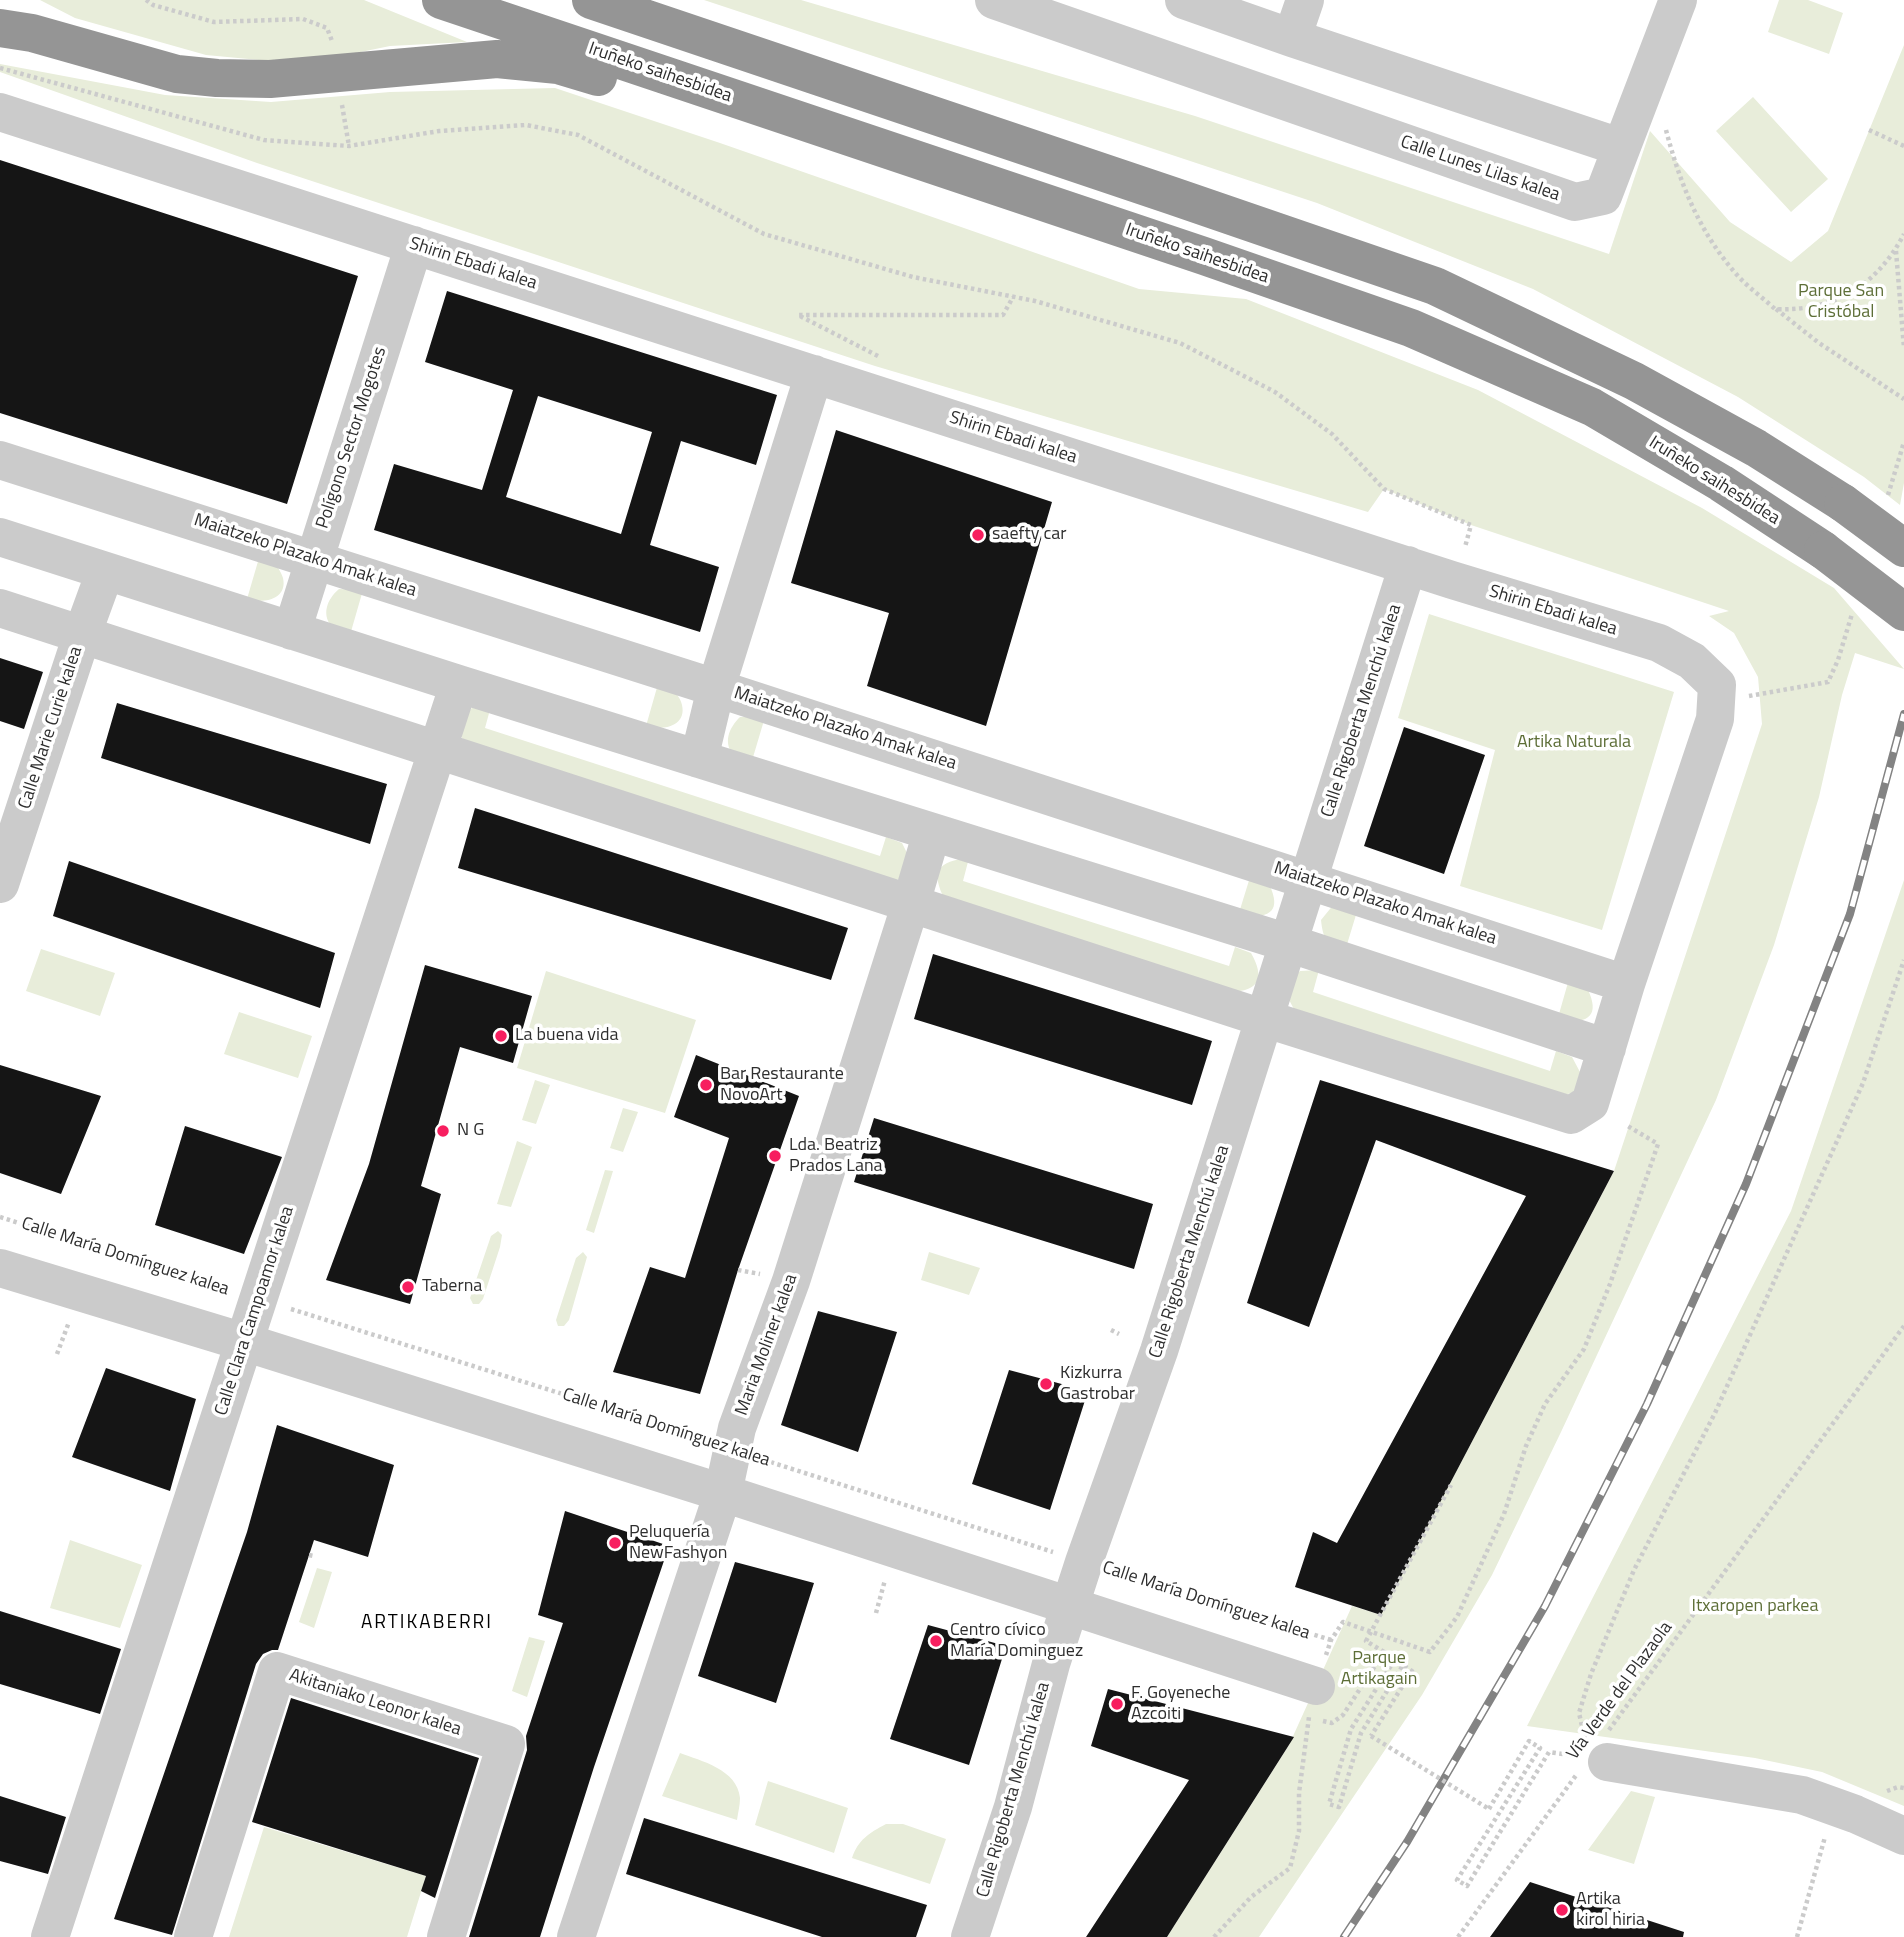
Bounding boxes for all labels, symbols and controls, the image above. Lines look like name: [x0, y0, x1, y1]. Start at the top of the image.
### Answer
street label: Iruñeko saihesbidea: [585, 38, 735, 108]
street label: Calle Lunes Lilas kalea: [1397, 132, 1563, 206]
street label: Iruñeko saihesbidea: [1122, 219, 1272, 289]
street label: Shirin Ebadi kalea: [406, 233, 540, 295]
park label: Parque San Cristóbal: [1798, 281, 1884, 324]
street label: Polígono Sector Mogotes: [312, 344, 392, 532]
street label: Shirin Ebadi kalea: [946, 407, 1080, 469]
street label: Iruñeko saihesbidea: [1645, 432, 1783, 530]
street label: Maiatzeko Plazako Amak kalea: [191, 510, 419, 602]
place label: saefty car: [992, 524, 1067, 546]
marker: saefty car: [970, 527, 986, 543]
street label: Shirin Ebadi kalea: [1486, 581, 1620, 641]
street label: Calle Rigoberta Menchú kalea: [1317, 602, 1407, 820]
street label: Calle Marie Curie kalea: [14, 644, 88, 812]
street label: Maiatzeko Plazako Amak kalea: [731, 683, 959, 775]
park label: Artika Naturala: [1517, 732, 1631, 754]
street label: Maiatzeko Plazako Amak kalea: [1271, 858, 1499, 950]
place label: La buena vida: [515, 1025, 618, 1047]
marker: La buena vida: [493, 1028, 509, 1044]
place label: Bar Restaurante NovoArt: [720, 1064, 844, 1106]
marker: Bar Restaurante NovoArt: [698, 1077, 714, 1093]
place label: N G: [457, 1120, 484, 1142]
marker: N G: [435, 1123, 451, 1139]
place label: Lda. Beatriz Prados Lana: [789, 1135, 883, 1178]
street label: Calle Rigoberta Menchú kalea: [1145, 1143, 1235, 1361]
marker: Lda. Beatriz Prados Lana: [767, 1148, 783, 1164]
street label: Calle Clara Campoamor kalea: [211, 1204, 299, 1418]
street label: Calle María Domínguez kalea: [18, 1213, 232, 1301]
street label: Maria Moliner kalea: [731, 1271, 803, 1419]
place label: Taberna: [422, 1276, 482, 1298]
marker: Taberna: [400, 1279, 416, 1295]
place label: Kizkurra Gastrobar: [1060, 1363, 1135, 1406]
marker: Kizkurra Gastrobar: [1038, 1376, 1054, 1392]
street label: Calle María Domínguez kalea: [559, 1384, 773, 1472]
place label: Peluquería NewFashyon: [629, 1522, 727, 1564]
marker: Peluquería NewFashyon: [607, 1535, 623, 1551]
street label: Calle María Domínguez kalea: [1099, 1557, 1313, 1645]
park label: Itxaropen parkea: [1692, 1596, 1818, 1618]
district label: ARTIKABERRI: [362, 1612, 492, 1634]
street label: Vía Verde del Plazaola: [1563, 1618, 1677, 1764]
place label: Centro cívico María Dominguez: [950, 1620, 1083, 1662]
marker: Centro cívico María Dominguez: [928, 1633, 944, 1649]
park label: Parque Artikagain: [1341, 1648, 1417, 1690]
street label: Akitaniako Leonor kalea: [286, 1665, 464, 1741]
street label: Calle Rigoberta Menchú kalea: [973, 1680, 1055, 1900]
place label: F. Goyeneche Azcoiti: [1131, 1683, 1230, 1726]
marker: F. Goyeneche Azcoiti: [1109, 1696, 1125, 1712]
place label: Artika kirol hiria: [1576, 1889, 1645, 1932]
marker: Artika kirol hiria: [1554, 1902, 1570, 1918]

